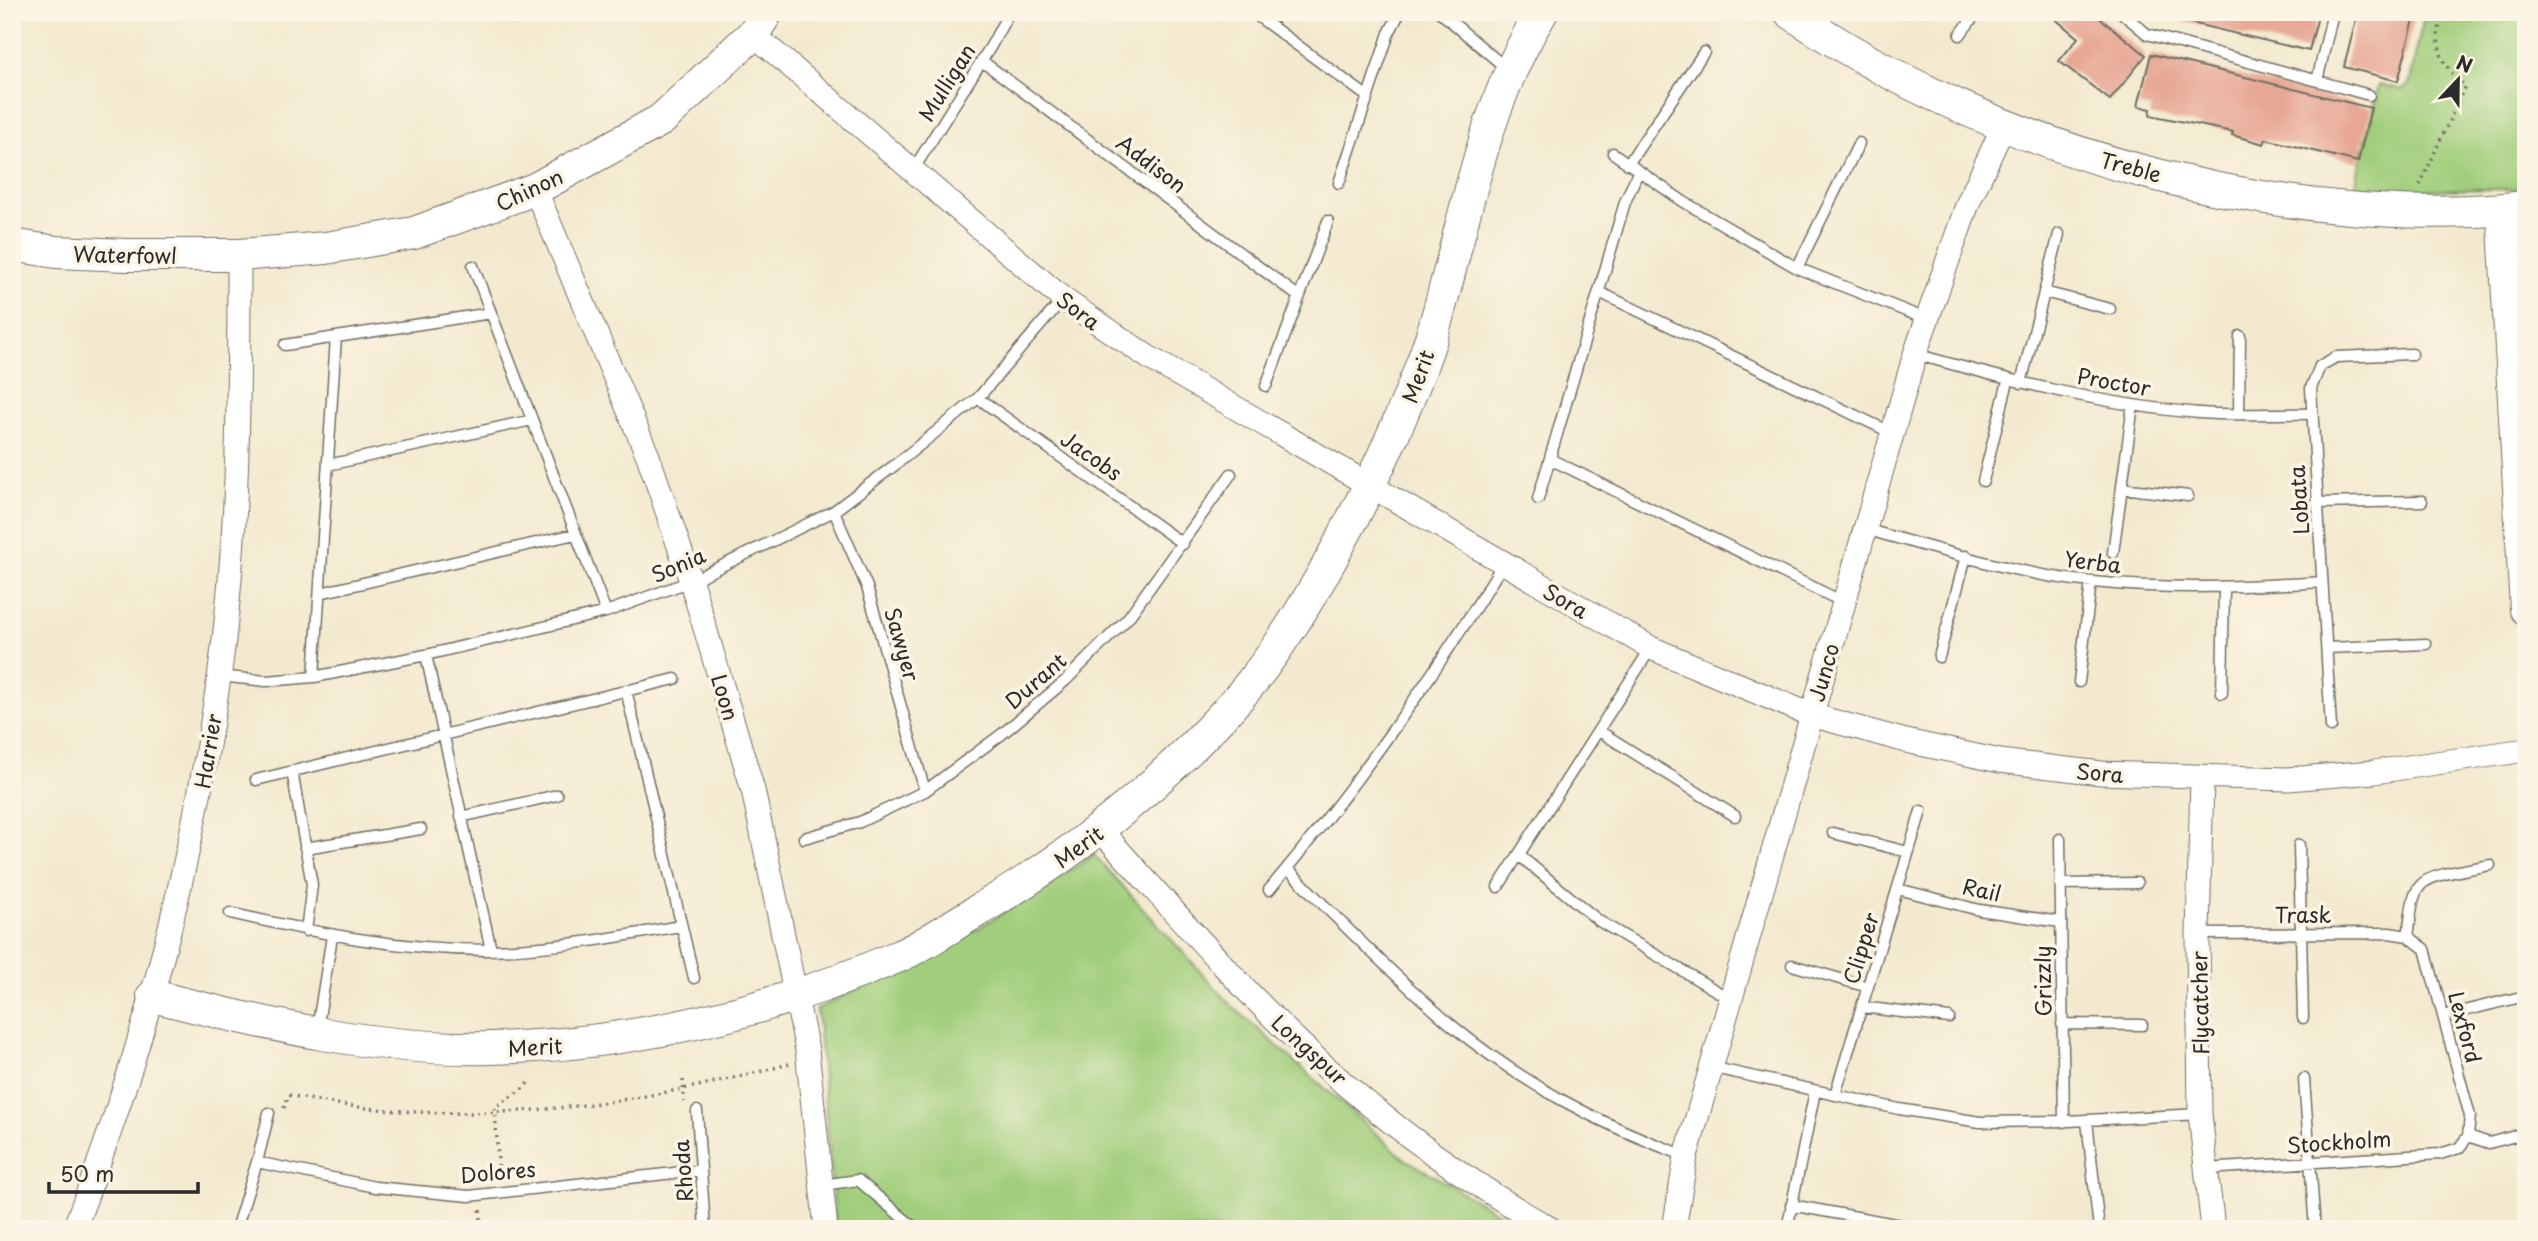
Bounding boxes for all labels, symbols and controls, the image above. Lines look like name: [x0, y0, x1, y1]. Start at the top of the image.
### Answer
street label: Mulligan: [910, 37, 982, 127]
north arrow: [2422, 46, 2492, 116]
text: N: [2453, 48, 2477, 79]
street label: Addison: [1110, 126, 1194, 200]
street label: Treble: [2097, 142, 2165, 190]
street label: Chinon: [490, 159, 568, 219]
street label: Waterfowl: [73, 237, 177, 271]
street label: Sora: [1050, 283, 1108, 337]
street label: Merit: [1393, 345, 1441, 407]
street label: Proctor: [2074, 359, 2154, 403]
street label: Jacobs: [1055, 422, 1129, 488]
street label: Lobata: [2280, 464, 2316, 536]
street label: Sonia: [646, 538, 710, 590]
street label: Yerba: [2063, 542, 2124, 580]
street label: Sora: [1537, 574, 1595, 626]
street label: Sawyer: [877, 603, 929, 685]
street label: Junco: [1799, 639, 1847, 705]
street label: Durant: [997, 644, 1073, 716]
street label: Loon: [704, 670, 748, 724]
street label: Harrier: [185, 711, 229, 791]
street label: Sora: [2075, 754, 2125, 790]
street label: Merit: [1046, 817, 1110, 875]
street label: Rail: [1960, 869, 2004, 909]
street label: Trask: [2275, 898, 2332, 930]
street label: Clipper: [1834, 908, 1886, 988]
street label: Grizzly: [2025, 945, 2059, 1017]
street label: Flycatcher: [2182, 951, 2216, 1055]
street label: Lexford: [2441, 987, 2491, 1067]
street label: Longspur: [1265, 1006, 1355, 1092]
street label: Merit: [507, 1029, 563, 1063]
street label: Stockholm: [2286, 1121, 2392, 1161]
street label: Rhoda: [664, 1139, 700, 1203]
scale bar: [49, 1150, 198, 1194]
street label: Dolores: [459, 1152, 537, 1190]
text: 50 m: [60, 1157, 114, 1189]

